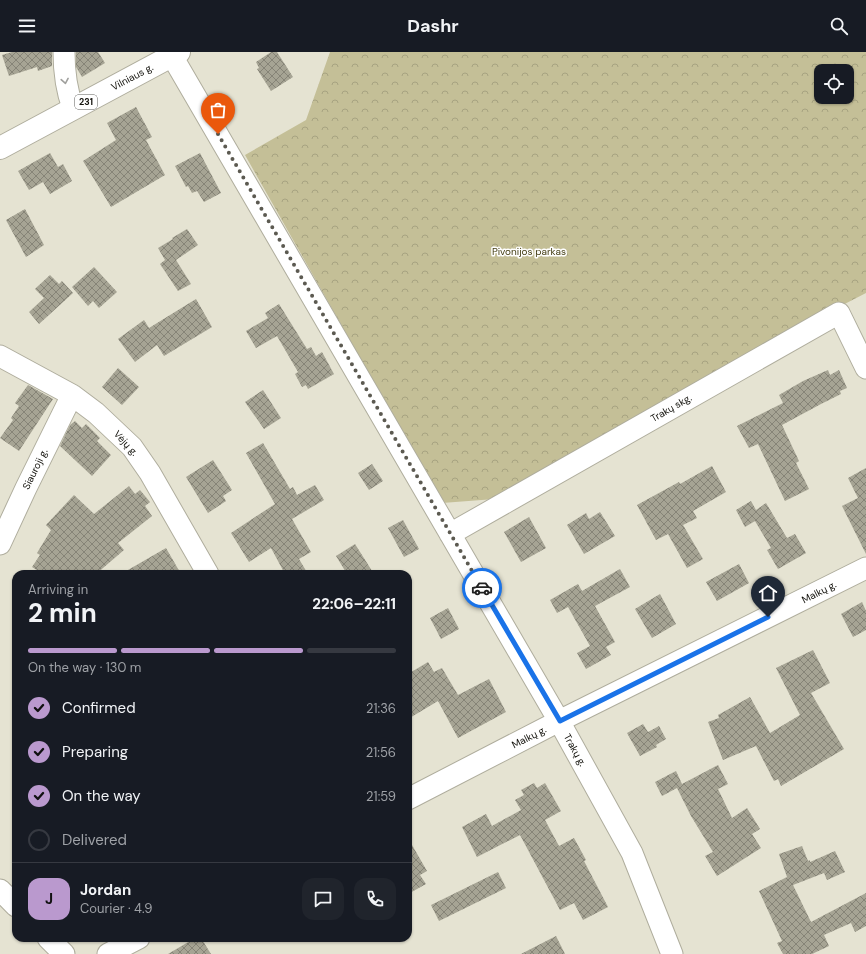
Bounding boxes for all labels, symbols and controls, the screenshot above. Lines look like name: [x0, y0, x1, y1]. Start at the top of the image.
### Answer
text: Dashr: [407, 14, 459, 38]
icon: menu: [16, 15, 38, 37]
icon: search: [828, 15, 850, 37]
street label: Vilniaus g.: [109, 60, 155, 94]
map controls: [814, 64, 854, 104]
button: locate: [814, 64, 854, 104]
one-way arrow: [61, 78, 69, 84]
pin: [201, 93, 235, 134]
road number: 231: [75, 95, 97, 109]
icon: bag: [207, 99, 229, 121]
park label: Pivonijos parkas: [492, 245, 566, 258]
street label: Trakų skg.: [648, 391, 694, 425]
street label: Vėjų g.: [111, 427, 141, 459]
street label: Siauroji g.: [20, 446, 50, 492]
courier: [462, 568, 502, 608]
pin: [751, 576, 785, 617]
icon: car: [471, 577, 493, 599]
street label: Malkų g.: [800, 578, 838, 606]
text: Arriving in: [28, 581, 88, 598]
icon: home: [757, 582, 779, 604]
text: 22:06–22:11: [312, 594, 396, 614]
text: 2 min: [28, 596, 97, 630]
text: On the way · 130 m: [28, 659, 141, 676]
icon: check: [28, 697, 50, 719]
text: Confirmed: [62, 698, 136, 718]
text: 21:36: [366, 700, 396, 717]
street label: Malkų g.: [510, 723, 548, 751]
street label: Trakų g.: [561, 731, 589, 769]
icon: check: [28, 741, 50, 763]
text: Preparing: [62, 742, 128, 762]
text: 21:56: [366, 744, 396, 761]
icon: check: [28, 785, 50, 807]
text: On the way: [62, 786, 141, 806]
text: 21:59: [366, 788, 396, 805]
text: Delivered: [62, 830, 127, 850]
button: chat: [302, 878, 344, 920]
button: phone: [354, 878, 396, 920]
text: Jordan: [80, 880, 131, 900]
text: J: [45, 889, 53, 909]
text: Courier · 4.9: [80, 900, 152, 917]

